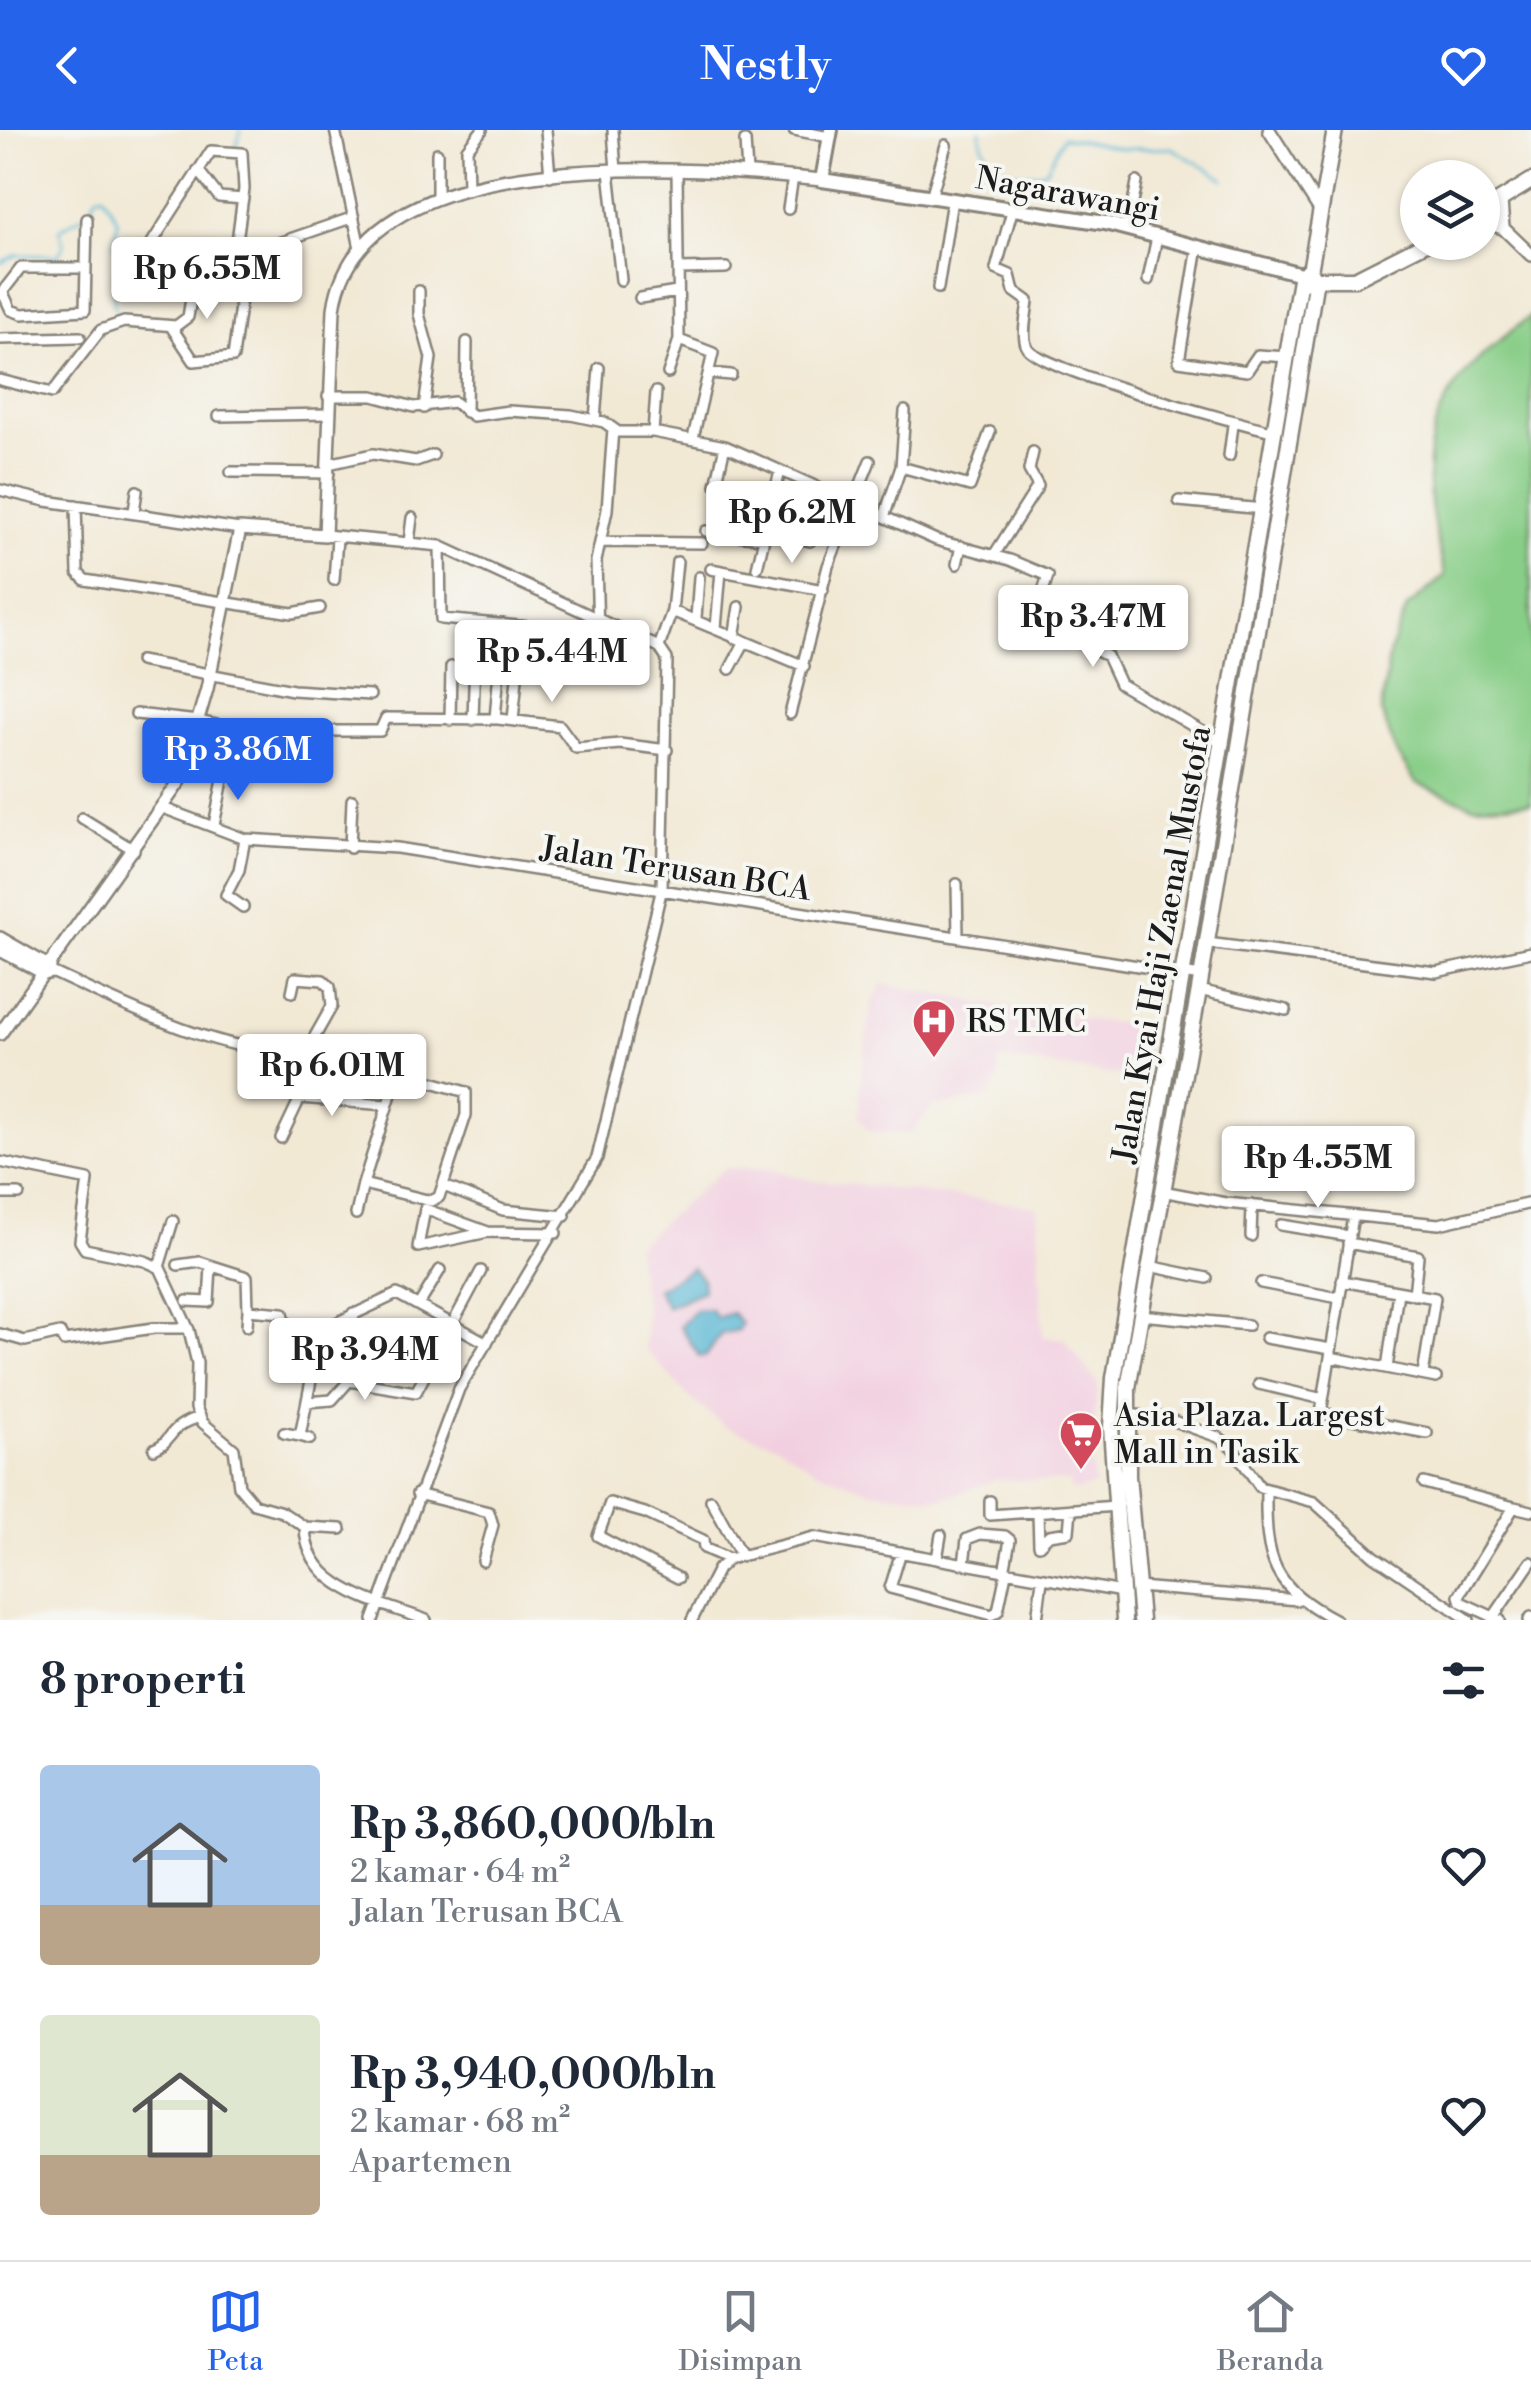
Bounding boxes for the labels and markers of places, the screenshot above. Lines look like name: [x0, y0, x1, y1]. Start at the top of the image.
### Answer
pin: Rp 6.55M: [104, 237, 310, 322]
pin: Rp 6.2M: [700, 481, 884, 566]
pin: Rp 3.47M: [990, 585, 1196, 670]
pin: Rp 5.44M: [449, 620, 655, 705]
pin: Rp 3.86M: [135, 718, 341, 803]
hospital icon: RS TMC: [911, 998, 957, 1059]
place label: RS TMC: [966, 1002, 1086, 1042]
pin: Rp 6.01M: [229, 1034, 435, 1119]
pin: Rp 4.55M: [1215, 1126, 1421, 1211]
pin: Rp 3.94M: [262, 1318, 468, 1403]
place label: Asia Plaza. Largest Mall in Tasik: [1113, 1396, 1385, 1473]
supermarket icon: Asia Plaza. Largest Mall in Tasik: [1058, 1410, 1104, 1471]

